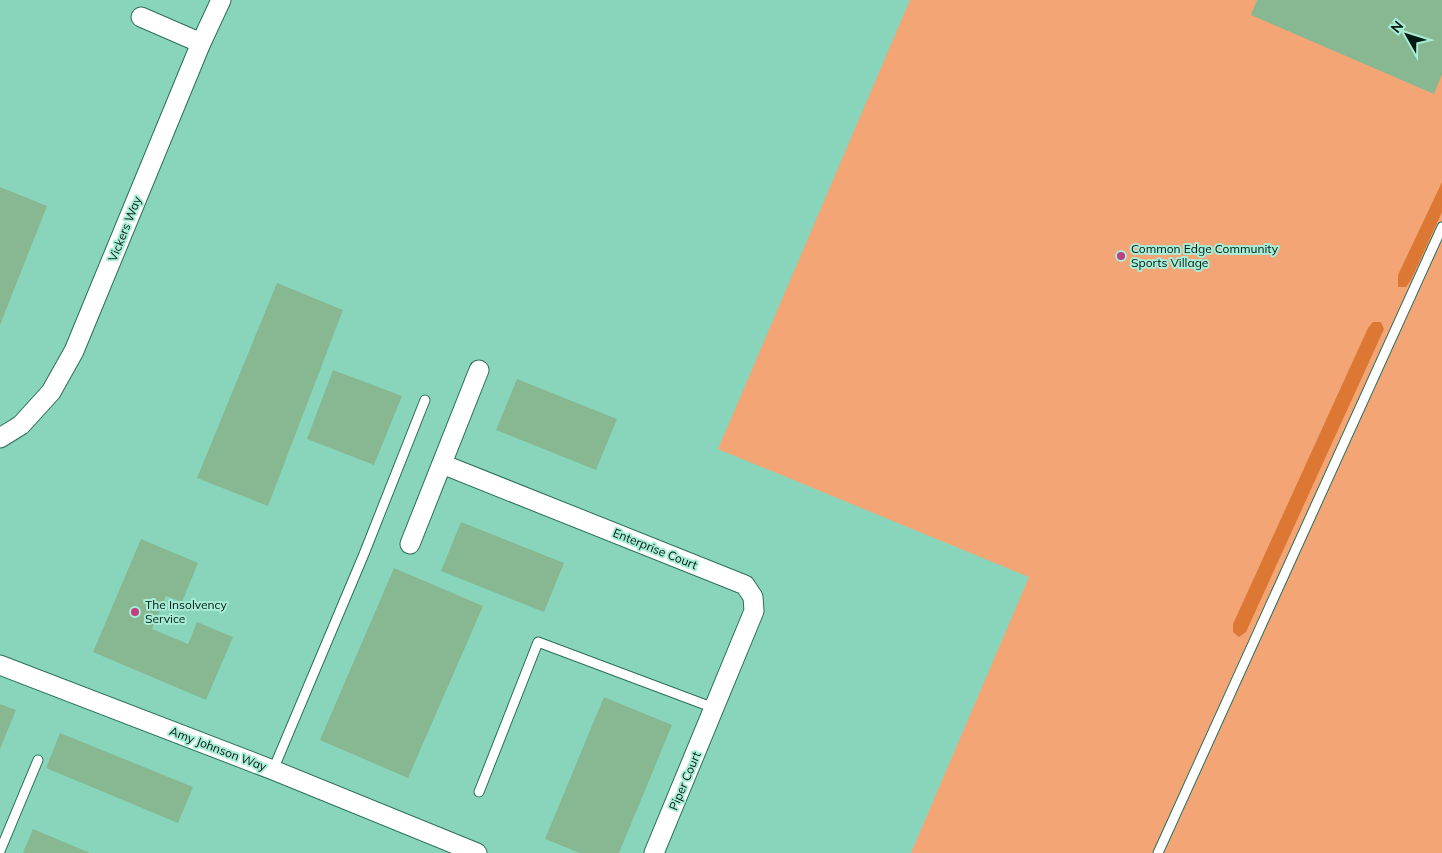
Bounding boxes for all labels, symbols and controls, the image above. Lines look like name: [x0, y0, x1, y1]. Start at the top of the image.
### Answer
north arrow: [1382, 10, 1432, 60]
text: N: [1387, 17, 1407, 37]
street label: Vickers Way: [105, 193, 145, 264]
place label: Common Edge Community Sports Village: [1131, 241, 1279, 270]
marker: Common Edge Community Sports Village: [1115, 250, 1127, 262]
street label: Enterprise Court: [611, 525, 700, 572]
place label: The Insolvency Service: [145, 597, 228, 626]
marker: The Insolvency Service: [129, 606, 141, 618]
street label: Amy Johnson Way: [167, 723, 269, 774]
street label: Piper Court: [665, 749, 704, 812]

